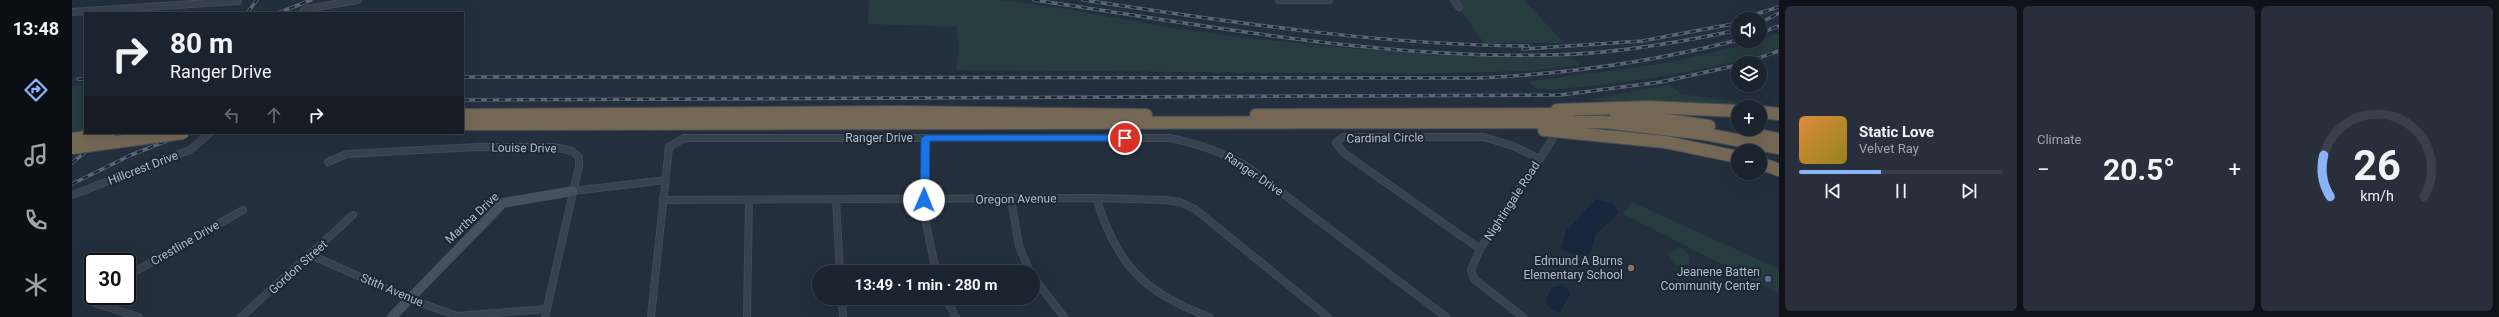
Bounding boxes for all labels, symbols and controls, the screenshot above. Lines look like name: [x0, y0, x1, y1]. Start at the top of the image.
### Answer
map controls: [1731, 12, 1767, 180]
button: sound: [1731, 12, 1767, 48]
text: 13:48: [13, 18, 59, 39]
text: 80 m: [170, 27, 233, 60]
icon: right: [104, 28, 156, 80]
button: layers: [1731, 56, 1767, 92]
text: Ranger Drive: [170, 61, 271, 82]
icon: directions: [22, 76, 50, 104]
button: +: [1731, 100, 1767, 136]
icon: left: [221, 104, 243, 126]
icon: ahead: [263, 104, 285, 126]
icon: right: [305, 104, 327, 126]
pin: [1108, 121, 1142, 155]
text: Static Love: [1859, 123, 1934, 141]
icon: arrive: [1114, 127, 1136, 149]
street label: Cardinal Circle: [1346, 130, 1424, 146]
street label: Ranger Drive: [845, 131, 913, 145]
text: Climate: [2037, 132, 2081, 147]
street label: Louise Drive: [491, 140, 557, 156]
text: 26: [2353, 140, 2401, 189]
icon: music: [22, 141, 50, 169]
text: Velvet Ray: [1859, 141, 1919, 156]
button: −: [1731, 144, 1767, 180]
street label: Hillcrest Drive: [106, 148, 180, 188]
street label: Ranger Drive: [1222, 149, 1286, 199]
text: 20.5°: [2103, 152, 2175, 187]
text: −: [2037, 157, 2050, 182]
text: +: [2229, 157, 2241, 182]
street label: Nightingale Road: [1481, 159, 1543, 243]
position arrow: [903, 179, 945, 221]
icon: previous: [1822, 180, 1844, 202]
icon: pause: [1890, 180, 1912, 202]
icon: next: [1958, 180, 1980, 202]
text: km/h: [2360, 187, 2394, 203]
street label: Martha Drive: [442, 190, 502, 246]
street label: Oregon Avenue: [975, 191, 1057, 207]
icon: phone: [22, 206, 50, 234]
street label: Crestline Drive: [148, 218, 222, 268]
street label: Gordon Street: [266, 237, 330, 297]
speed limit sign: 30: [84, 253, 136, 305]
place label: Edmund A Burns Elementary School: [1523, 254, 1623, 282]
marker: Edmund A Burns Elementary School: [1626, 263, 1636, 273]
place label: Jeanene Batten Community Center: [1660, 265, 1760, 293]
icon: climate: [22, 271, 50, 299]
street label: Stith Avenue: [359, 271, 425, 309]
marker: Jeanene Batten Community Center: [1763, 274, 1773, 284]
text: 13:49 · 1 min · 280 m: [855, 276, 997, 294]

